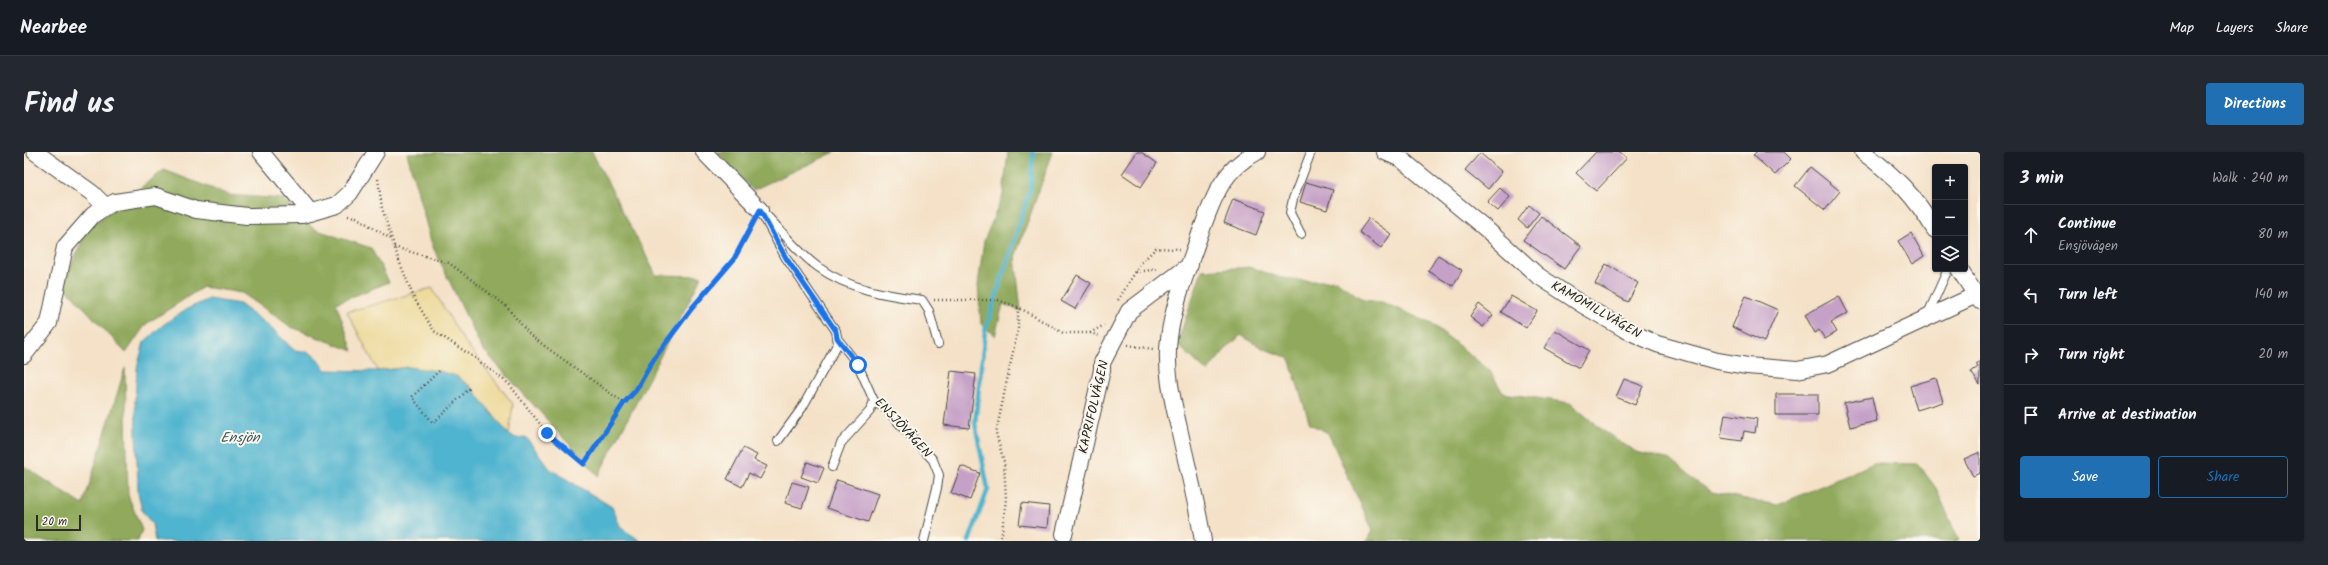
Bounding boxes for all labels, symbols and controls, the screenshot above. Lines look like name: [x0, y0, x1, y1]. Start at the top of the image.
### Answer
text: Nearbee: [20, 13, 87, 43]
text: Map: [2170, 17, 2194, 39]
text: Layers: [2216, 17, 2254, 39]
text: Share: [2276, 17, 2308, 39]
text: Find us: [24, 82, 115, 127]
button: Directions: [2206, 83, 2304, 125]
map controls: [1932, 164, 1968, 272]
button: +: [1932, 164, 1968, 200]
text: 3 min: [2020, 165, 2064, 192]
text: Walk · 240 m: [2212, 168, 2288, 189]
button: −: [1932, 200, 1968, 236]
text: Continue: [2058, 212, 2116, 236]
icon: ahead: [2020, 224, 2042, 246]
text: 80 m: [2258, 224, 2288, 245]
button: layers: [1932, 236, 1968, 272]
text: Ensjövägen: [2058, 236, 2118, 257]
street label: KAMOMILLVÄGEN: [1547, 276, 1645, 345]
text: Turn left: [2058, 283, 2118, 307]
icon: left: [2020, 284, 2042, 306]
text: 140 m: [2255, 284, 2288, 305]
text: Turn right: [2058, 343, 2125, 367]
icon: right: [2020, 344, 2042, 366]
text: 20 m: [2258, 344, 2288, 365]
route start: [849, 356, 867, 374]
street label: KAPRIFOLVÄGEN: [1073, 358, 1115, 456]
street label: ENSJÖVÄGEN: [869, 393, 937, 463]
text: Arrive at destination: [2058, 403, 2197, 427]
icon: arrive: [2020, 404, 2042, 426]
route end: [538, 424, 556, 442]
water label: Ensjön: [221, 427, 261, 449]
button: Save: [2020, 456, 2150, 498]
button: Share: [2158, 456, 2288, 498]
scale bar: [36, 513, 81, 532]
text: 20 m: [42, 513, 67, 531]

